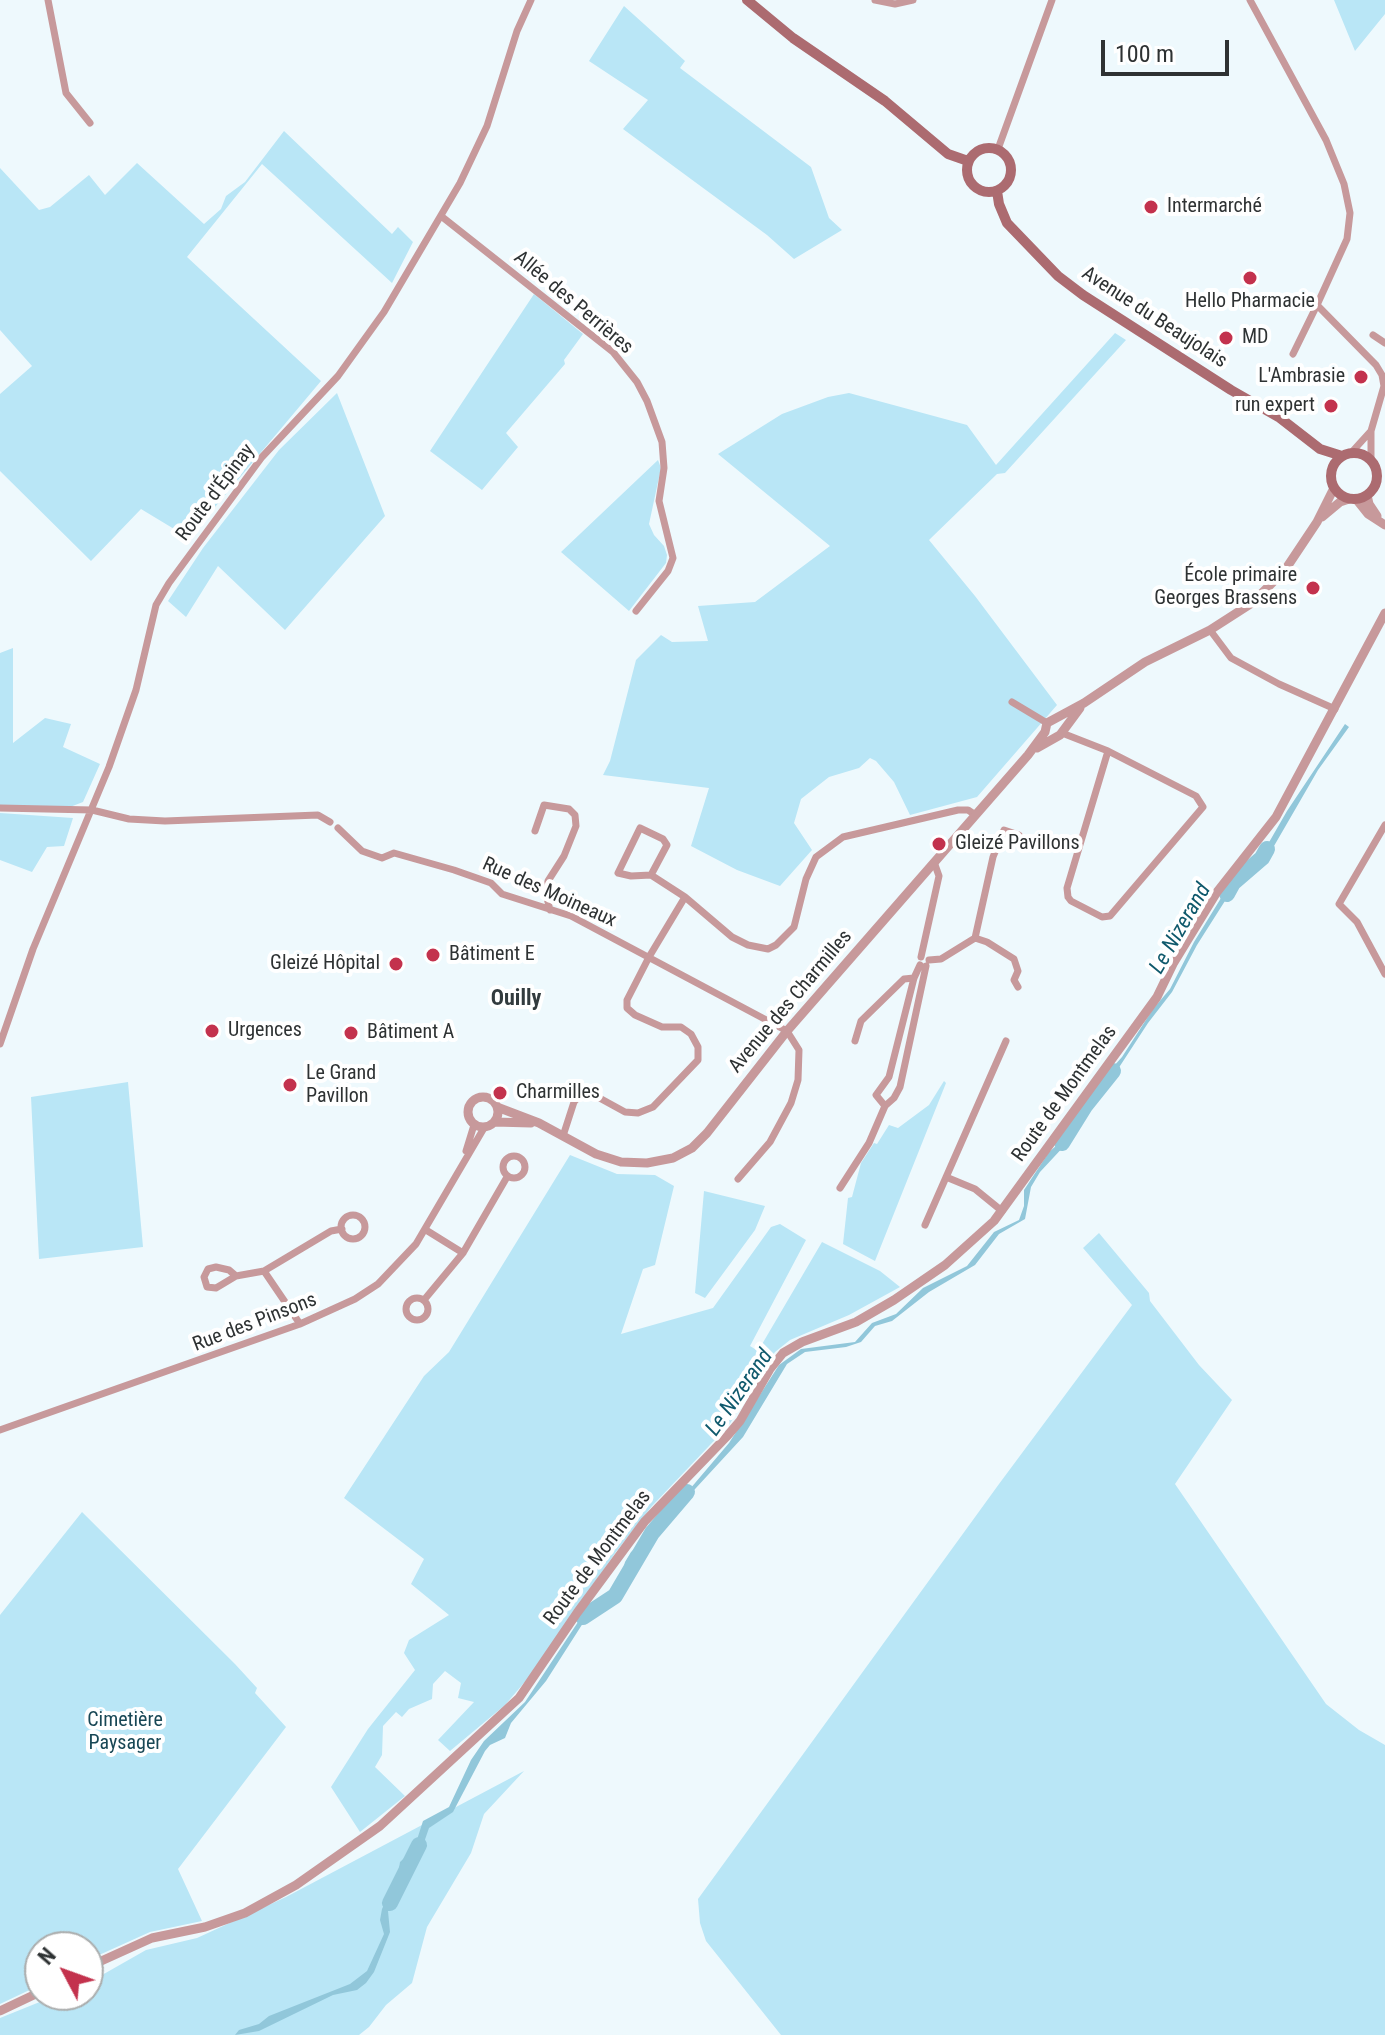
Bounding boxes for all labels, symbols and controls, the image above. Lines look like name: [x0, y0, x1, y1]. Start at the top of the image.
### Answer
scale bar: [1105, 24, 1233, 74]
text: 100 m: [1115, 40, 1174, 68]
place label: Intermarché: [1167, 195, 1262, 219]
marker: Intermarché: [1142, 198, 1160, 216]
street label: Allée des Perrières: [509, 246, 637, 360]
street label: Avenue du Beaujolais: [1077, 262, 1231, 374]
marker: Hello Pharmacie: [1241, 269, 1259, 287]
place label: Hello Pharmacie: [1185, 290, 1315, 314]
place label: MD: [1242, 326, 1269, 350]
marker: MD: [1217, 329, 1235, 347]
place label: L'Ambrasie: [1258, 365, 1345, 389]
marker: L'Ambrasie: [1352, 368, 1370, 386]
place label: run expert: [1235, 394, 1315, 418]
marker: run expert: [1322, 397, 1340, 415]
street label: Route d'Épinay: [172, 440, 260, 546]
place label: École primaire Georges Brassens: [1154, 564, 1297, 611]
marker: École primaire Georges Brassens: [1304, 579, 1322, 597]
place label: Gleizé Pavillons: [955, 832, 1080, 856]
marker: Gleizé Pavillons: [930, 835, 948, 853]
street label: Rue des Moineaux: [478, 853, 620, 933]
water label: Le Nizerand: [1145, 879, 1217, 979]
street label: Avenue des Charmilles: [724, 926, 858, 1078]
place label: Bâtiment E: [449, 943, 535, 967]
marker: Bâtiment E: [424, 946, 442, 964]
place label: Gleizé Hôpital: [270, 952, 380, 976]
marker: Gleizé Hôpital: [387, 955, 405, 973]
district label: Ouilly: [491, 986, 541, 1012]
place label: Urgences: [228, 1019, 302, 1043]
place label: Bâtiment A: [367, 1021, 454, 1045]
street label: Route de Montmelas: [1008, 1021, 1122, 1167]
marker: Urgences: [203, 1022, 221, 1040]
marker: Bâtiment A: [342, 1024, 360, 1042]
place label: Le Grand Pavillon: [306, 1062, 376, 1109]
marker: Le Grand Pavillon: [281, 1076, 299, 1094]
place label: Charmilles: [516, 1081, 600, 1105]
marker: Charmilles: [491, 1084, 509, 1102]
street label: Rue des Pinsons: [190, 1288, 320, 1358]
water label: Le Nizerand: [701, 1345, 779, 1441]
street label: Route de Montmelas: [539, 1486, 657, 1630]
park label: Cimetière Paysager: [87, 1709, 163, 1756]
north arrow: [24, 1931, 104, 2011]
text: N: [33, 1943, 61, 1970]

